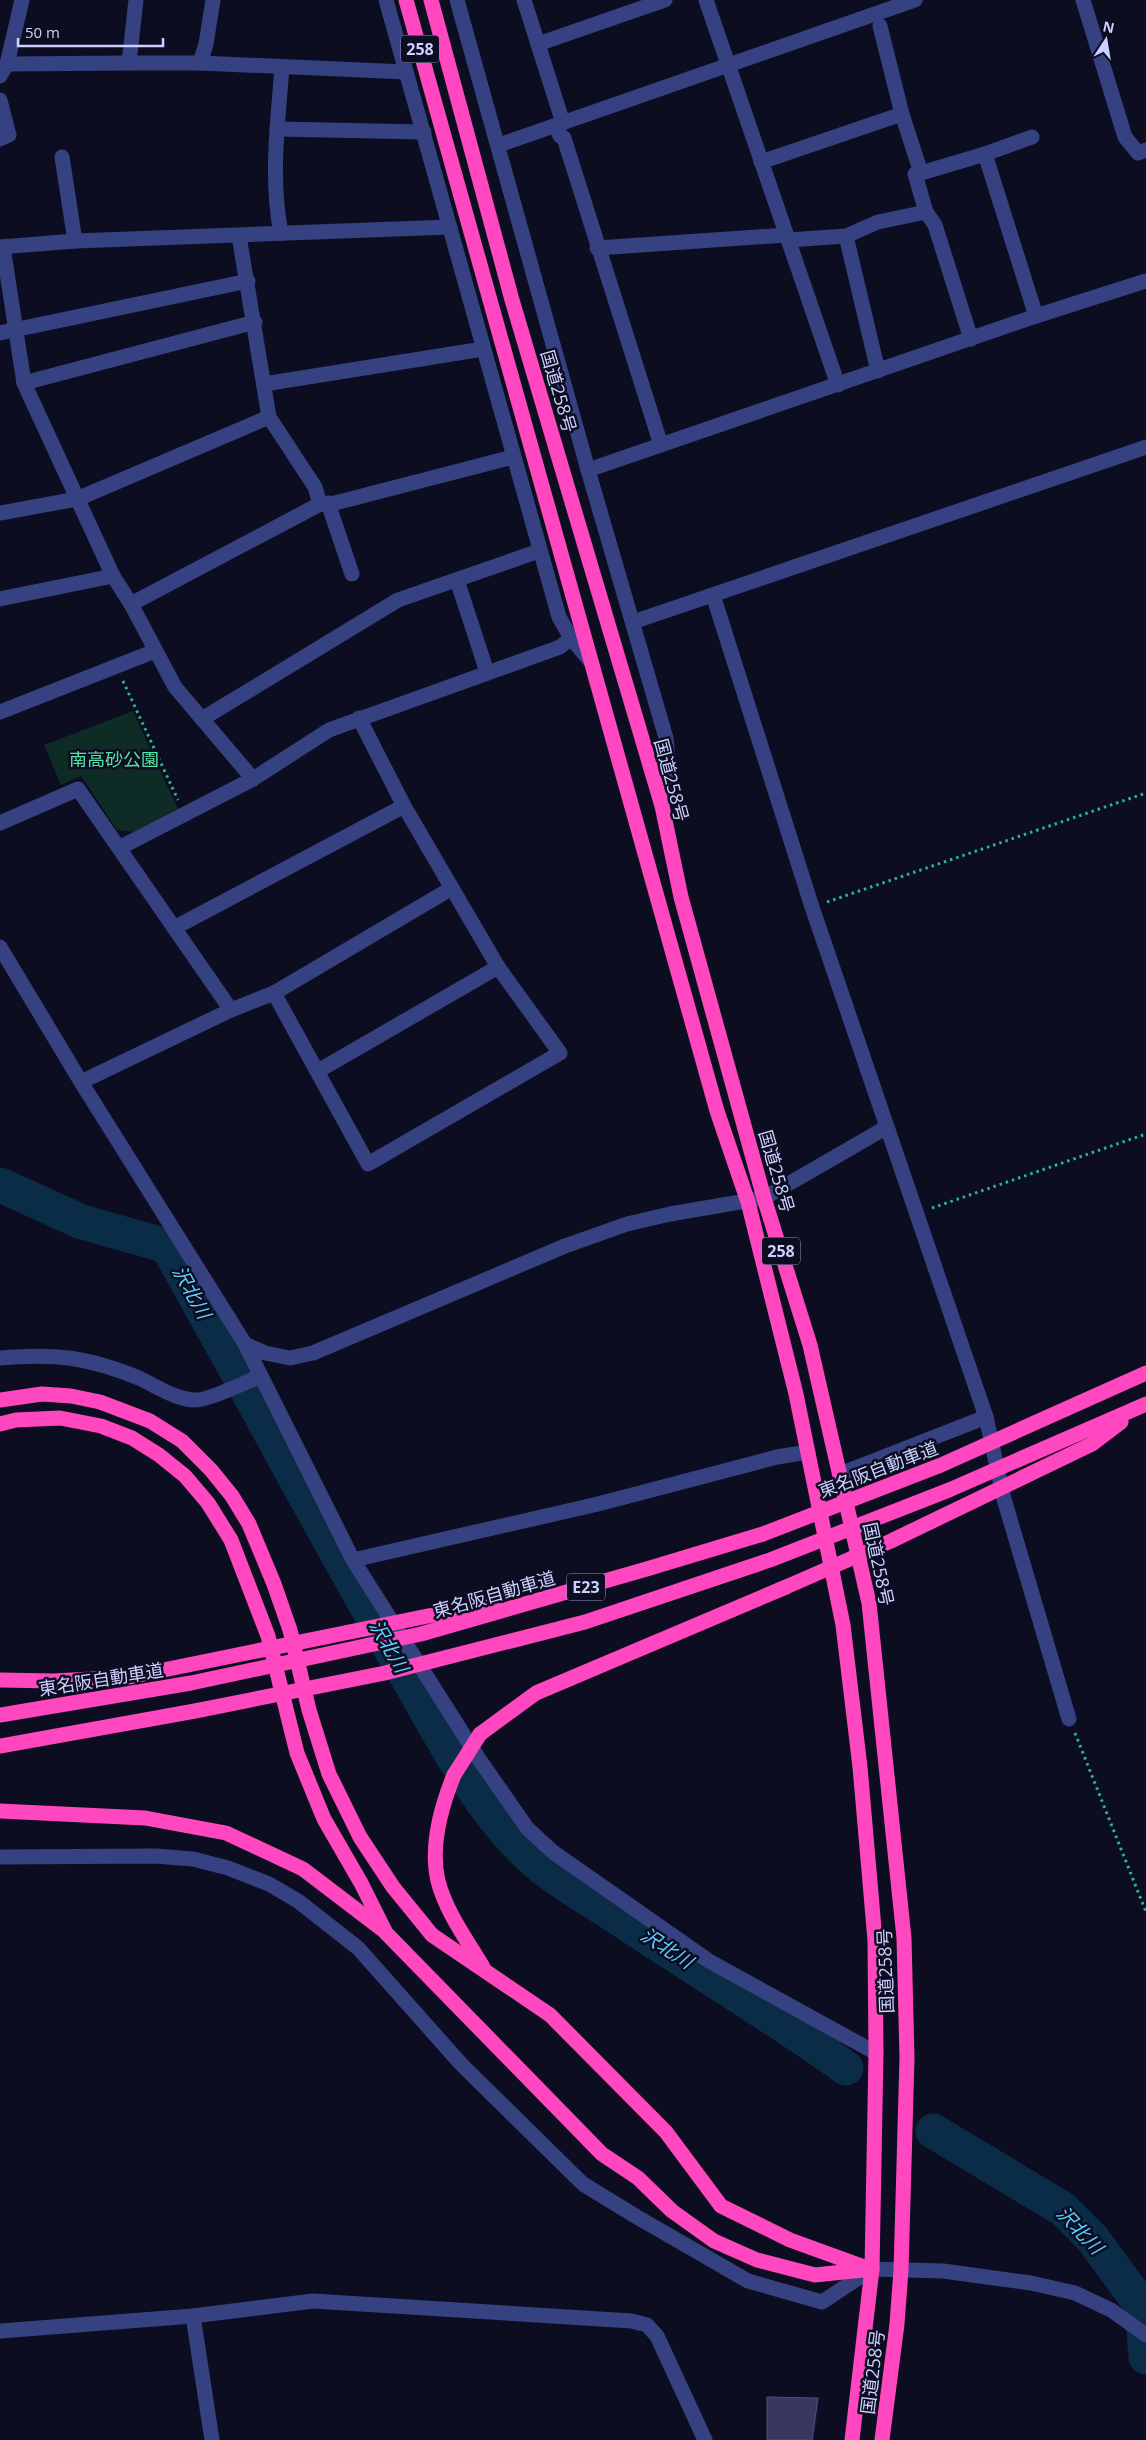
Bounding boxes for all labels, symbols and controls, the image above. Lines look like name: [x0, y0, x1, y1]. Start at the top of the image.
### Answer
scale bar: [18, 15, 162, 47]
north arrow: [1081, 15, 1131, 65]
text: N: [1101, 16, 1116, 37]
text: 50 m: [25, 22, 60, 42]
road number: 258: [401, 36, 439, 62]
street label: 国道258号: [536, 347, 582, 435]
street label: 国道258号: [649, 736, 695, 824]
park label: 南高砂公園: [69, 747, 159, 771]
street label: 国道258号: [754, 1127, 800, 1215]
road number: 258: [762, 1238, 800, 1264]
water label: 沢北川: [167, 1261, 218, 1325]
street label: 東名阪自動車道: [815, 1435, 941, 1503]
street label: 国道258号: [858, 1520, 900, 1608]
street label: 東名阪自動車道: [430, 1565, 558, 1623]
road number: E23: [567, 1574, 605, 1600]
water label: 沢北川: [363, 1615, 416, 1679]
street label: 東名阪自動車道: [37, 1657, 165, 1701]
water label: 沢北川: [636, 1922, 700, 1976]
street label: 国道258号: [872, 1928, 898, 2014]
water label: 沢北川: [1051, 2200, 1111, 2261]
street label: 国道258号: [855, 2328, 889, 2416]

